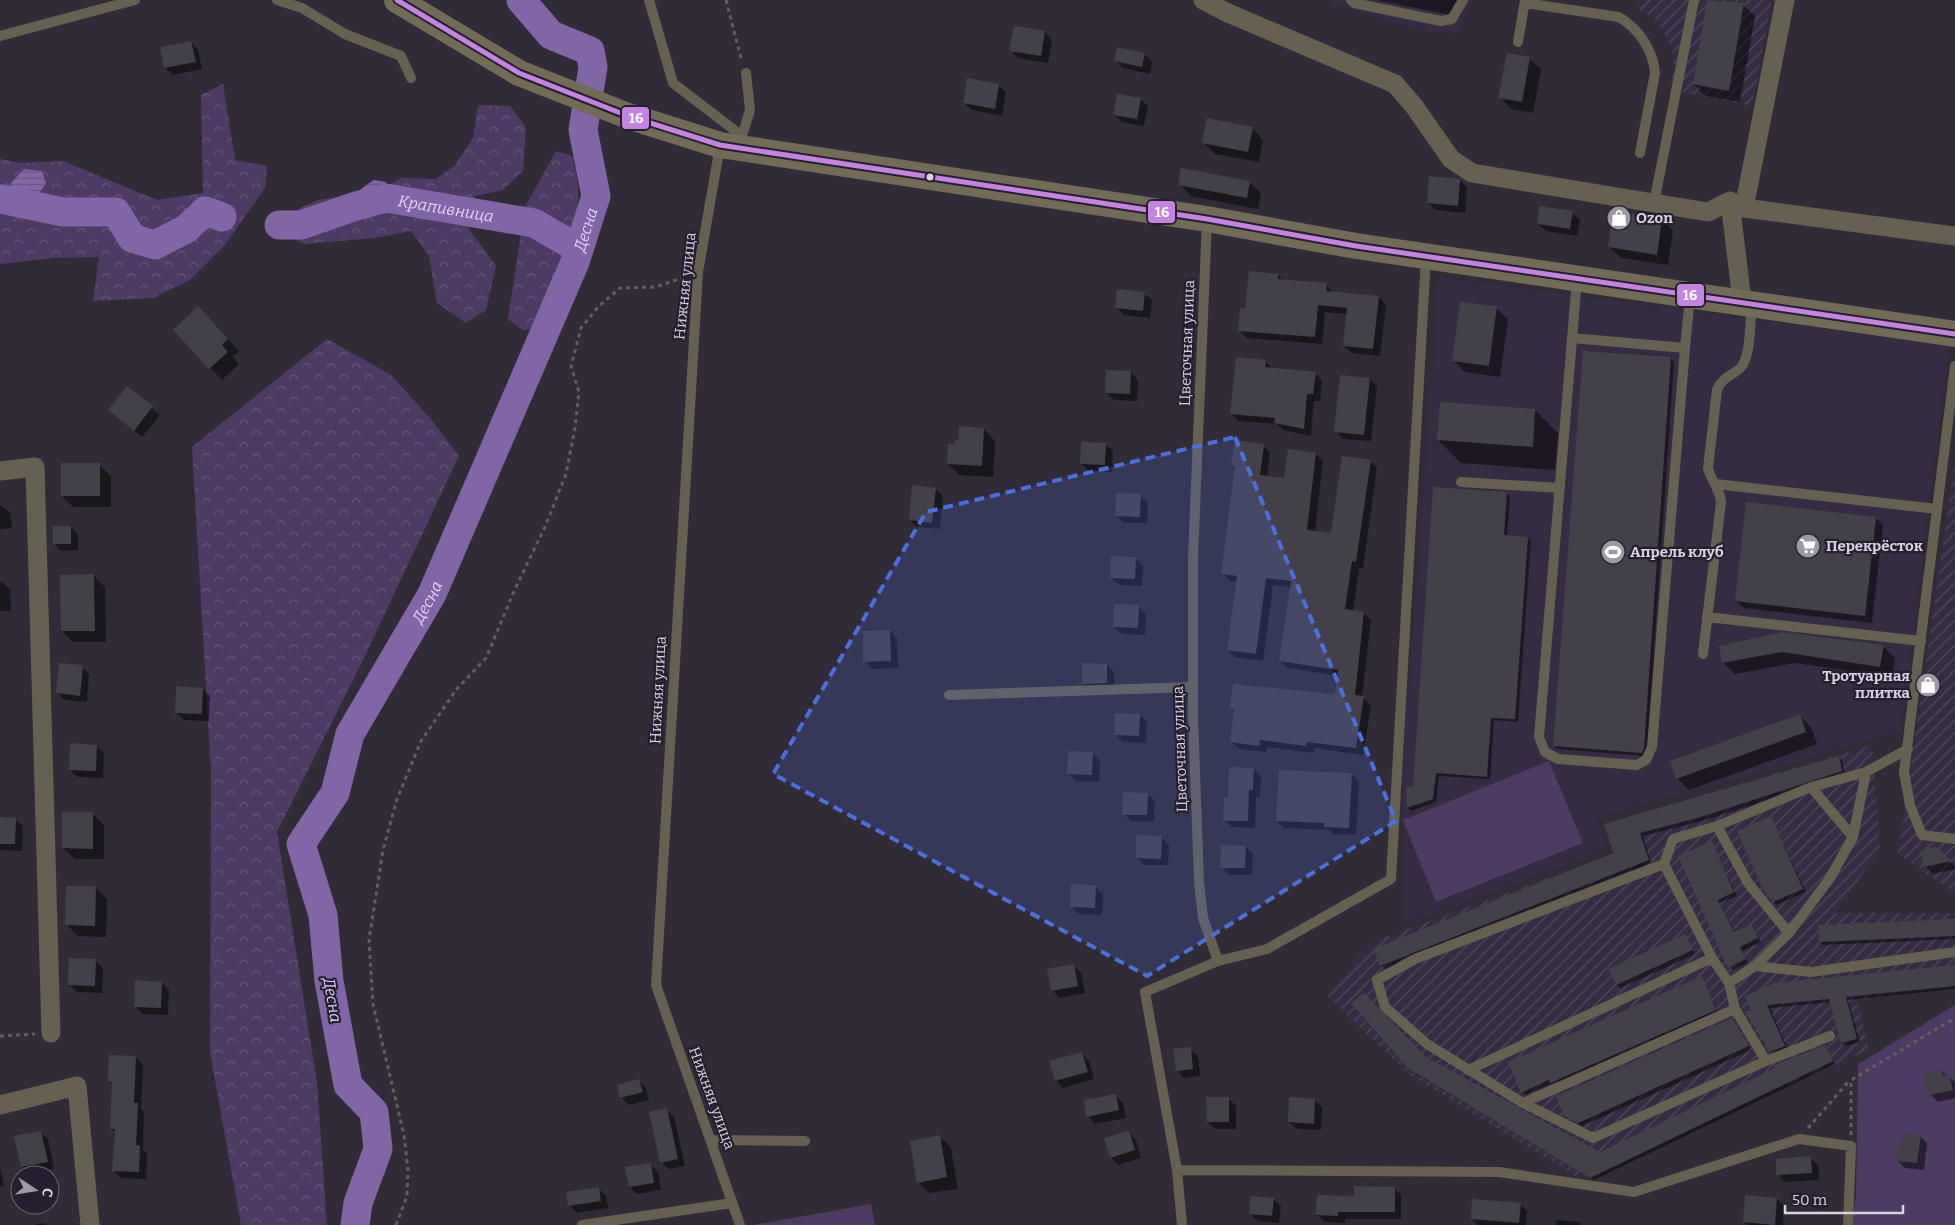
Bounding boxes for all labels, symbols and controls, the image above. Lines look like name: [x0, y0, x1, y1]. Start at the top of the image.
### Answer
line badge: 16: [621, 106, 650, 130]
text: 16: [629, 110, 643, 127]
unlabelled marker: [925, 172, 935, 182]
water label: Крапивница: [397, 191, 495, 226]
line badge: 16: [1147, 200, 1176, 224]
text: 16: [1155, 204, 1169, 221]
water label: Десна: [570, 205, 602, 255]
shop icon: Ozon: [1606, 205, 1632, 231]
place label: Ozon: [1636, 209, 1673, 227]
street label: Нижняя улица: [670, 231, 700, 341]
street label: Цветочная улица: [1176, 280, 1198, 406]
line badge: 16: [1676, 283, 1705, 307]
text: 16: [1683, 287, 1697, 304]
supermarket icon: Перекрёсток: [1795, 533, 1821, 559]
place label: Перекрёсток: [1826, 537, 1924, 555]
sports icon: Апрель клуб: [1600, 539, 1626, 565]
place label: Апрель клуб: [1630, 543, 1724, 561]
water label: Десна: [408, 578, 446, 627]
street label: Нижняя улица: [646, 636, 670, 744]
place label: Тротуарная плитка: [1822, 667, 1911, 702]
shop icon: Тротуарная плитка: [1915, 672, 1941, 698]
street label: Цветочная улица: [1169, 686, 1191, 812]
water label: Десна: [319, 975, 346, 1024]
street label: Нижняя улица: [685, 1044, 739, 1152]
north arrow: [10, 1165, 60, 1215]
scale bar: [1785, 1182, 1902, 1214]
text: С: [38, 1186, 56, 1199]
text: 50 m: [1792, 1191, 1828, 1209]

